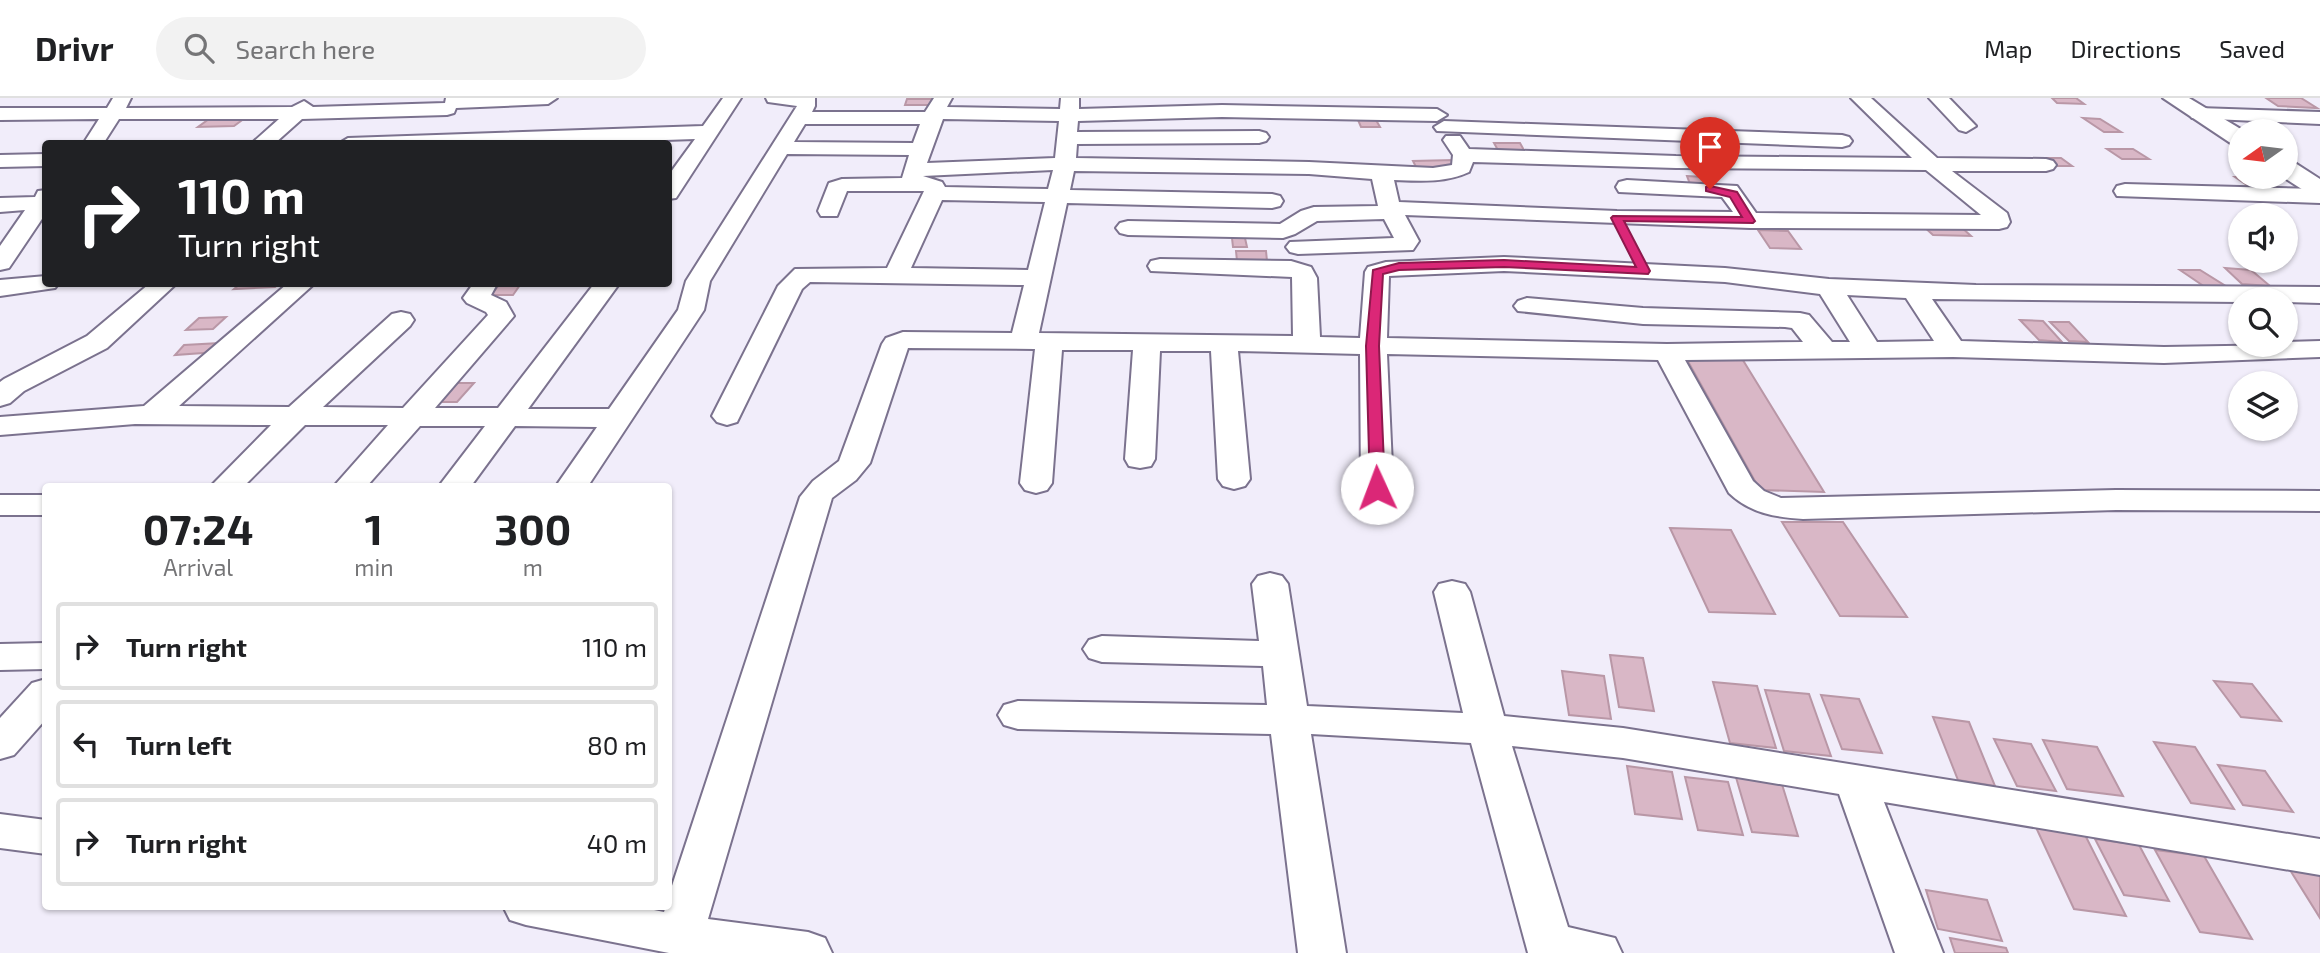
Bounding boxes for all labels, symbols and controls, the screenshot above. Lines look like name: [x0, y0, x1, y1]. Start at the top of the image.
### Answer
search box: [156, 17, 646, 80]
text: Drivr: [35, 28, 114, 68]
icon: search: [180, 29, 218, 67]
text: Search here: [236, 33, 375, 64]
text: Map: [1984, 34, 2032, 63]
text: Directions: [2070, 34, 2181, 63]
text: Saved: [2219, 34, 2285, 63]
pin: [1680, 117, 1740, 189]
north arrow: [2228, 119, 2298, 189]
map controls: [2228, 119, 2298, 441]
icon: arrive: [1691, 128, 1729, 166]
text: 110 m: [178, 165, 305, 224]
icon: right: [63, 168, 154, 259]
button: sound: [2228, 203, 2298, 273]
text: Turn right: [178, 225, 320, 263]
button: search: [2228, 287, 2298, 357]
button: layers: [2228, 371, 2298, 441]
position arrow: [1340, 451, 1414, 525]
text: 07:24: [143, 503, 253, 553]
text: 1: [365, 503, 383, 553]
text: 300: [494, 503, 571, 553]
text: Arrival: [163, 553, 233, 581]
text: min: [354, 553, 394, 581]
text: m: [523, 553, 543, 581]
icon: right: [67, 627, 105, 665]
text: Turn right: [126, 631, 247, 662]
text: 110 m: [582, 631, 647, 662]
icon: left: [67, 725, 105, 763]
text: Turn left: [126, 729, 232, 760]
text: 80 m: [587, 729, 647, 760]
icon: right: [67, 823, 105, 861]
text: Turn right: [126, 827, 247, 858]
text: 40 m: [587, 827, 647, 858]

